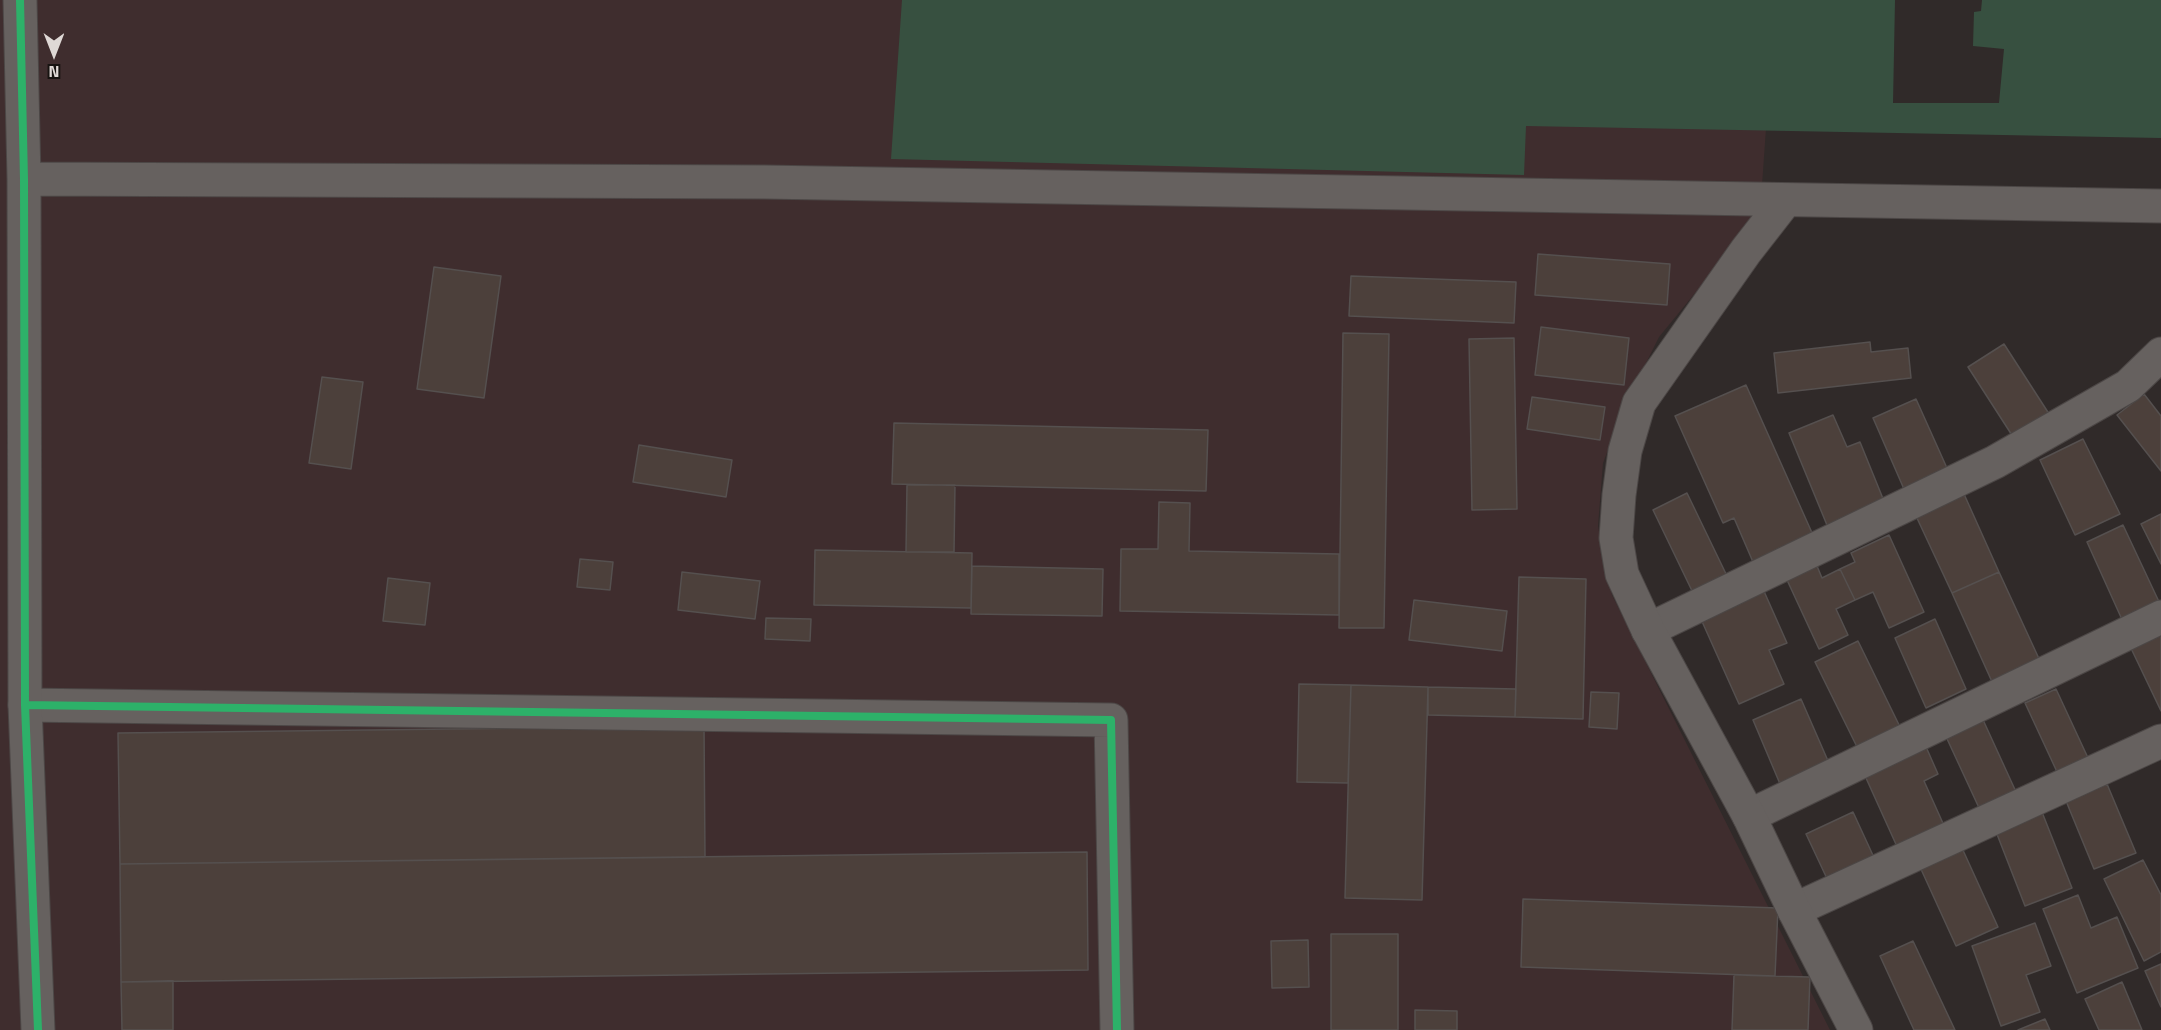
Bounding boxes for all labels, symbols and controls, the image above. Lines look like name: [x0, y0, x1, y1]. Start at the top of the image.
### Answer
north arrow: [24, 24, 84, 84]
text: N: [48, 60, 60, 84]

